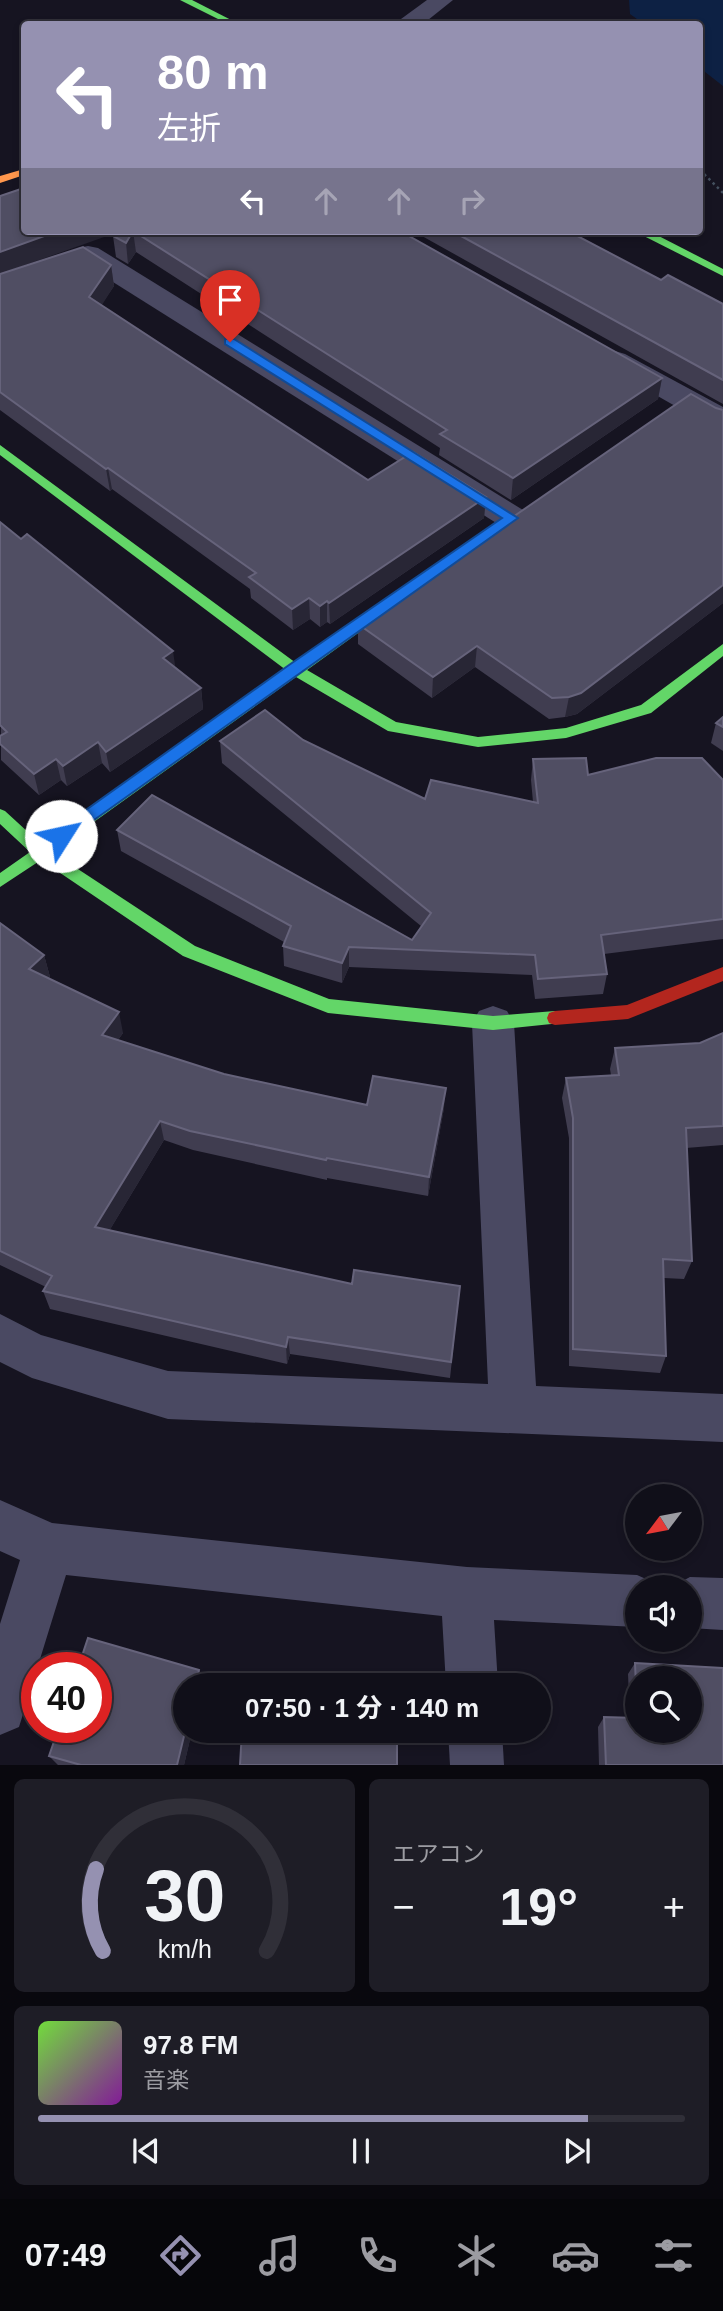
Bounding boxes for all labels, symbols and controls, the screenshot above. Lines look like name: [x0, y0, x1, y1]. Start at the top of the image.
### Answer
text: 80 m: [157, 45, 269, 99]
icon: left: [42, 49, 133, 140]
text: 左折: [157, 110, 221, 146]
icon: left: [234, 182, 272, 220]
icon: ahead: [307, 182, 345, 220]
icon: ahead: [380, 182, 418, 220]
icon: right: [453, 182, 491, 220]
pin: [200, 270, 260, 342]
icon: arrive: [211, 281, 249, 319]
position arrow: [24, 799, 98, 873]
north arrow: [625, 1484, 702, 1561]
map controls: [625, 1484, 702, 1743]
button: sound: [625, 1575, 702, 1652]
speed limit sign: 40: [21, 1652, 112, 1743]
button: search: [625, 1666, 702, 1743]
text: 07:50 · 1 分 · 140 m: [245, 1693, 479, 1723]
text: エアコン: [393, 1841, 485, 1867]
text: 30: [144, 1856, 225, 1937]
text: 19°: [499, 1878, 578, 1936]
text: −: [393, 1886, 415, 1928]
text: +: [663, 1886, 685, 1928]
text: km/h: [157, 1935, 211, 1963]
text: 97.8 FM: [143, 2030, 238, 2060]
text: 音楽: [143, 2067, 189, 2093]
icon: previous: [127, 2132, 165, 2170]
icon: pause: [342, 2132, 380, 2170]
icon: next: [558, 2132, 596, 2170]
icon: directions: [156, 2231, 205, 2280]
icon: music: [255, 2231, 304, 2280]
icon: phone: [353, 2231, 402, 2280]
icon: climate: [452, 2231, 501, 2280]
icon: car: [551, 2231, 600, 2280]
icon: filters: [649, 2231, 698, 2280]
text: 07:49: [25, 2237, 107, 2273]

